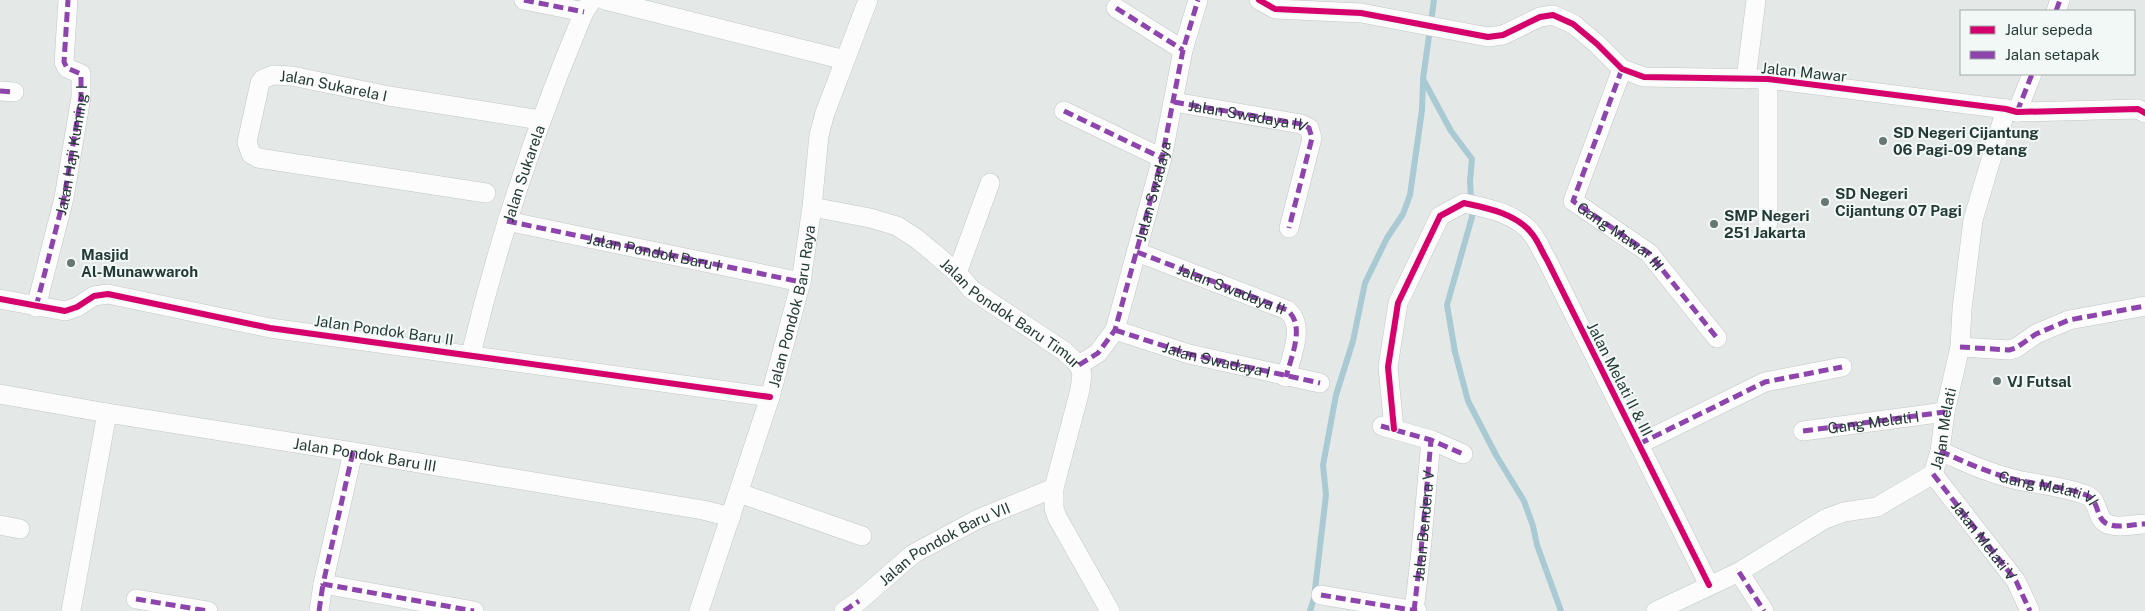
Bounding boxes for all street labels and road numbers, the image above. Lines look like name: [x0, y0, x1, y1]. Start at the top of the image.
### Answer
street label: Jalan Mawar: [1760, 59, 1848, 85]
street label: Jalan Sukarela I: [279, 67, 389, 104]
street label: Jalan Haji Kuming I: [51, 85, 90, 217]
street label: Jalan Swadaya IV: [1187, 96, 1310, 134]
street label: Jalan Sukarela: [499, 122, 548, 224]
street label: Jalan Swadaya: [1131, 140, 1174, 243]
street label: Gang Mawar III: [1574, 198, 1668, 273]
street label: Jalan Pondok Baru Raya: [765, 224, 818, 389]
street label: Jalan Pondok Baru I: [585, 229, 722, 274]
street label: Jalan Pondok Baru Timur: [937, 254, 1085, 371]
street label: Jalan Swadaya II: [1175, 260, 1288, 317]
street label: Jalan Pondok Baru II: [313, 312, 455, 348]
street label: Jalan Melati II & III: [1584, 319, 1656, 439]
street label: Jalan Swadaya I: [1161, 338, 1272, 380]
street label: Jalan Melati: [1926, 386, 1959, 472]
street label: Gang Melati I: [1826, 407, 1920, 436]
street label: Jalan Pondok Baru III: [292, 434, 438, 474]
street label: Gang Melati VI: [1997, 467, 2103, 508]
street label: Jalan Bendera V: [1409, 469, 1437, 582]
street label: Jalan Melati V: [1948, 497, 2021, 584]
street label: Jalan Pondok Baru VII: [875, 498, 1012, 588]

